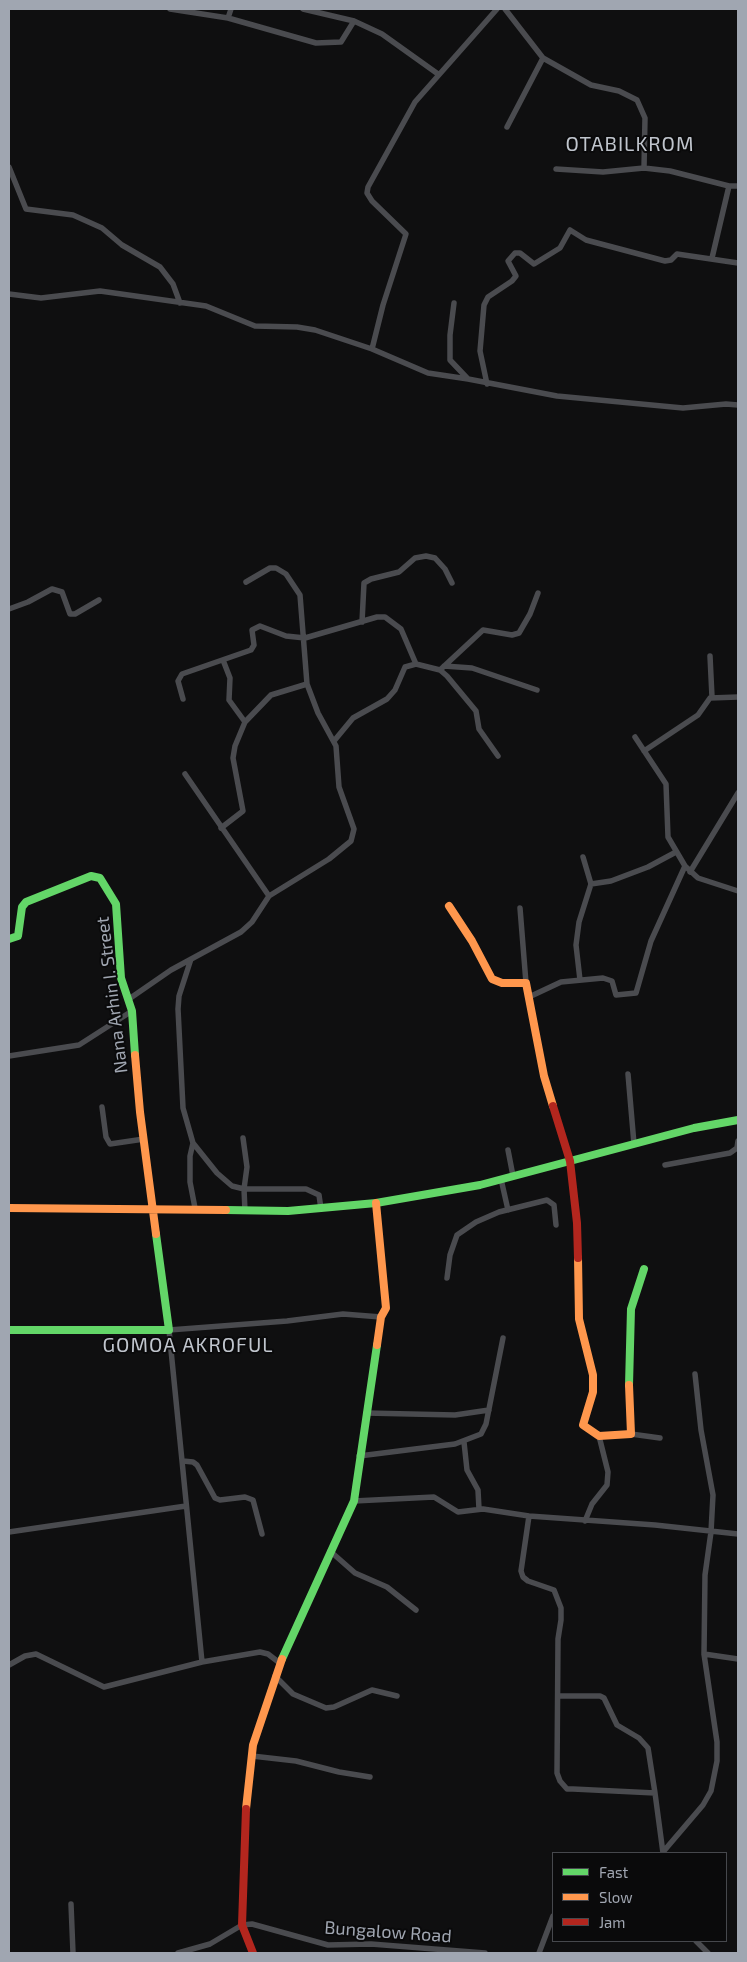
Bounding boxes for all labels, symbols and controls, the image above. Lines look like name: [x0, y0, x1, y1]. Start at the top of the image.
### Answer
district label: OTABILKROM: [564, 132, 696, 156]
street label: Nana Arhin I. Street: [92, 915, 132, 1075]
district label: GOMOA AKROFUL: [101, 1333, 275, 1357]
legend: [552, 1852, 727, 1942]
text: Fast: [599, 1863, 628, 1881]
text: Slow: [599, 1888, 633, 1906]
text: Jam: [599, 1913, 625, 1931]
street label: Bungalow Road: [324, 1917, 452, 1947]

